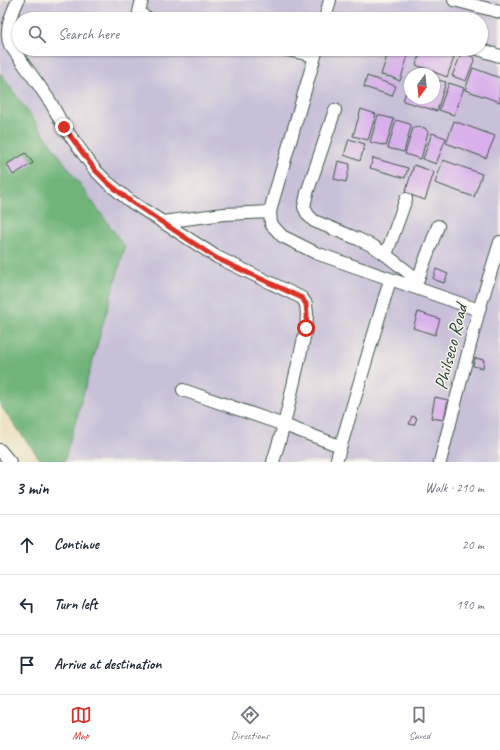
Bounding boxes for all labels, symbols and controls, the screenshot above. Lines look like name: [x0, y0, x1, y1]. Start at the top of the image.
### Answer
search box: [12, 12, 488, 56]
icon: search: [26, 23, 48, 45]
text: Search here: [58, 25, 119, 44]
north arrow: [404, 68, 440, 104]
route end: [55, 118, 73, 136]
street label: Philseco Road: [429, 298, 474, 392]
route start: [297, 319, 315, 337]
text: 3 min: [16, 478, 49, 499]
text: Walk · 210 m: [425, 480, 484, 496]
icon: ahead: [16, 534, 38, 556]
text: Continue: [54, 535, 99, 554]
text: 20 m: [462, 537, 484, 553]
icon: left: [16, 594, 38, 616]
text: Turn left: [54, 595, 97, 614]
text: 190 m: [456, 597, 484, 613]
icon: arrive: [16, 654, 38, 676]
text: Arrive at destination: [54, 655, 161, 674]
tab: Map: [70, 704, 92, 742]
tab: Directions: [231, 704, 269, 742]
tab: Saved: [408, 704, 430, 742]

